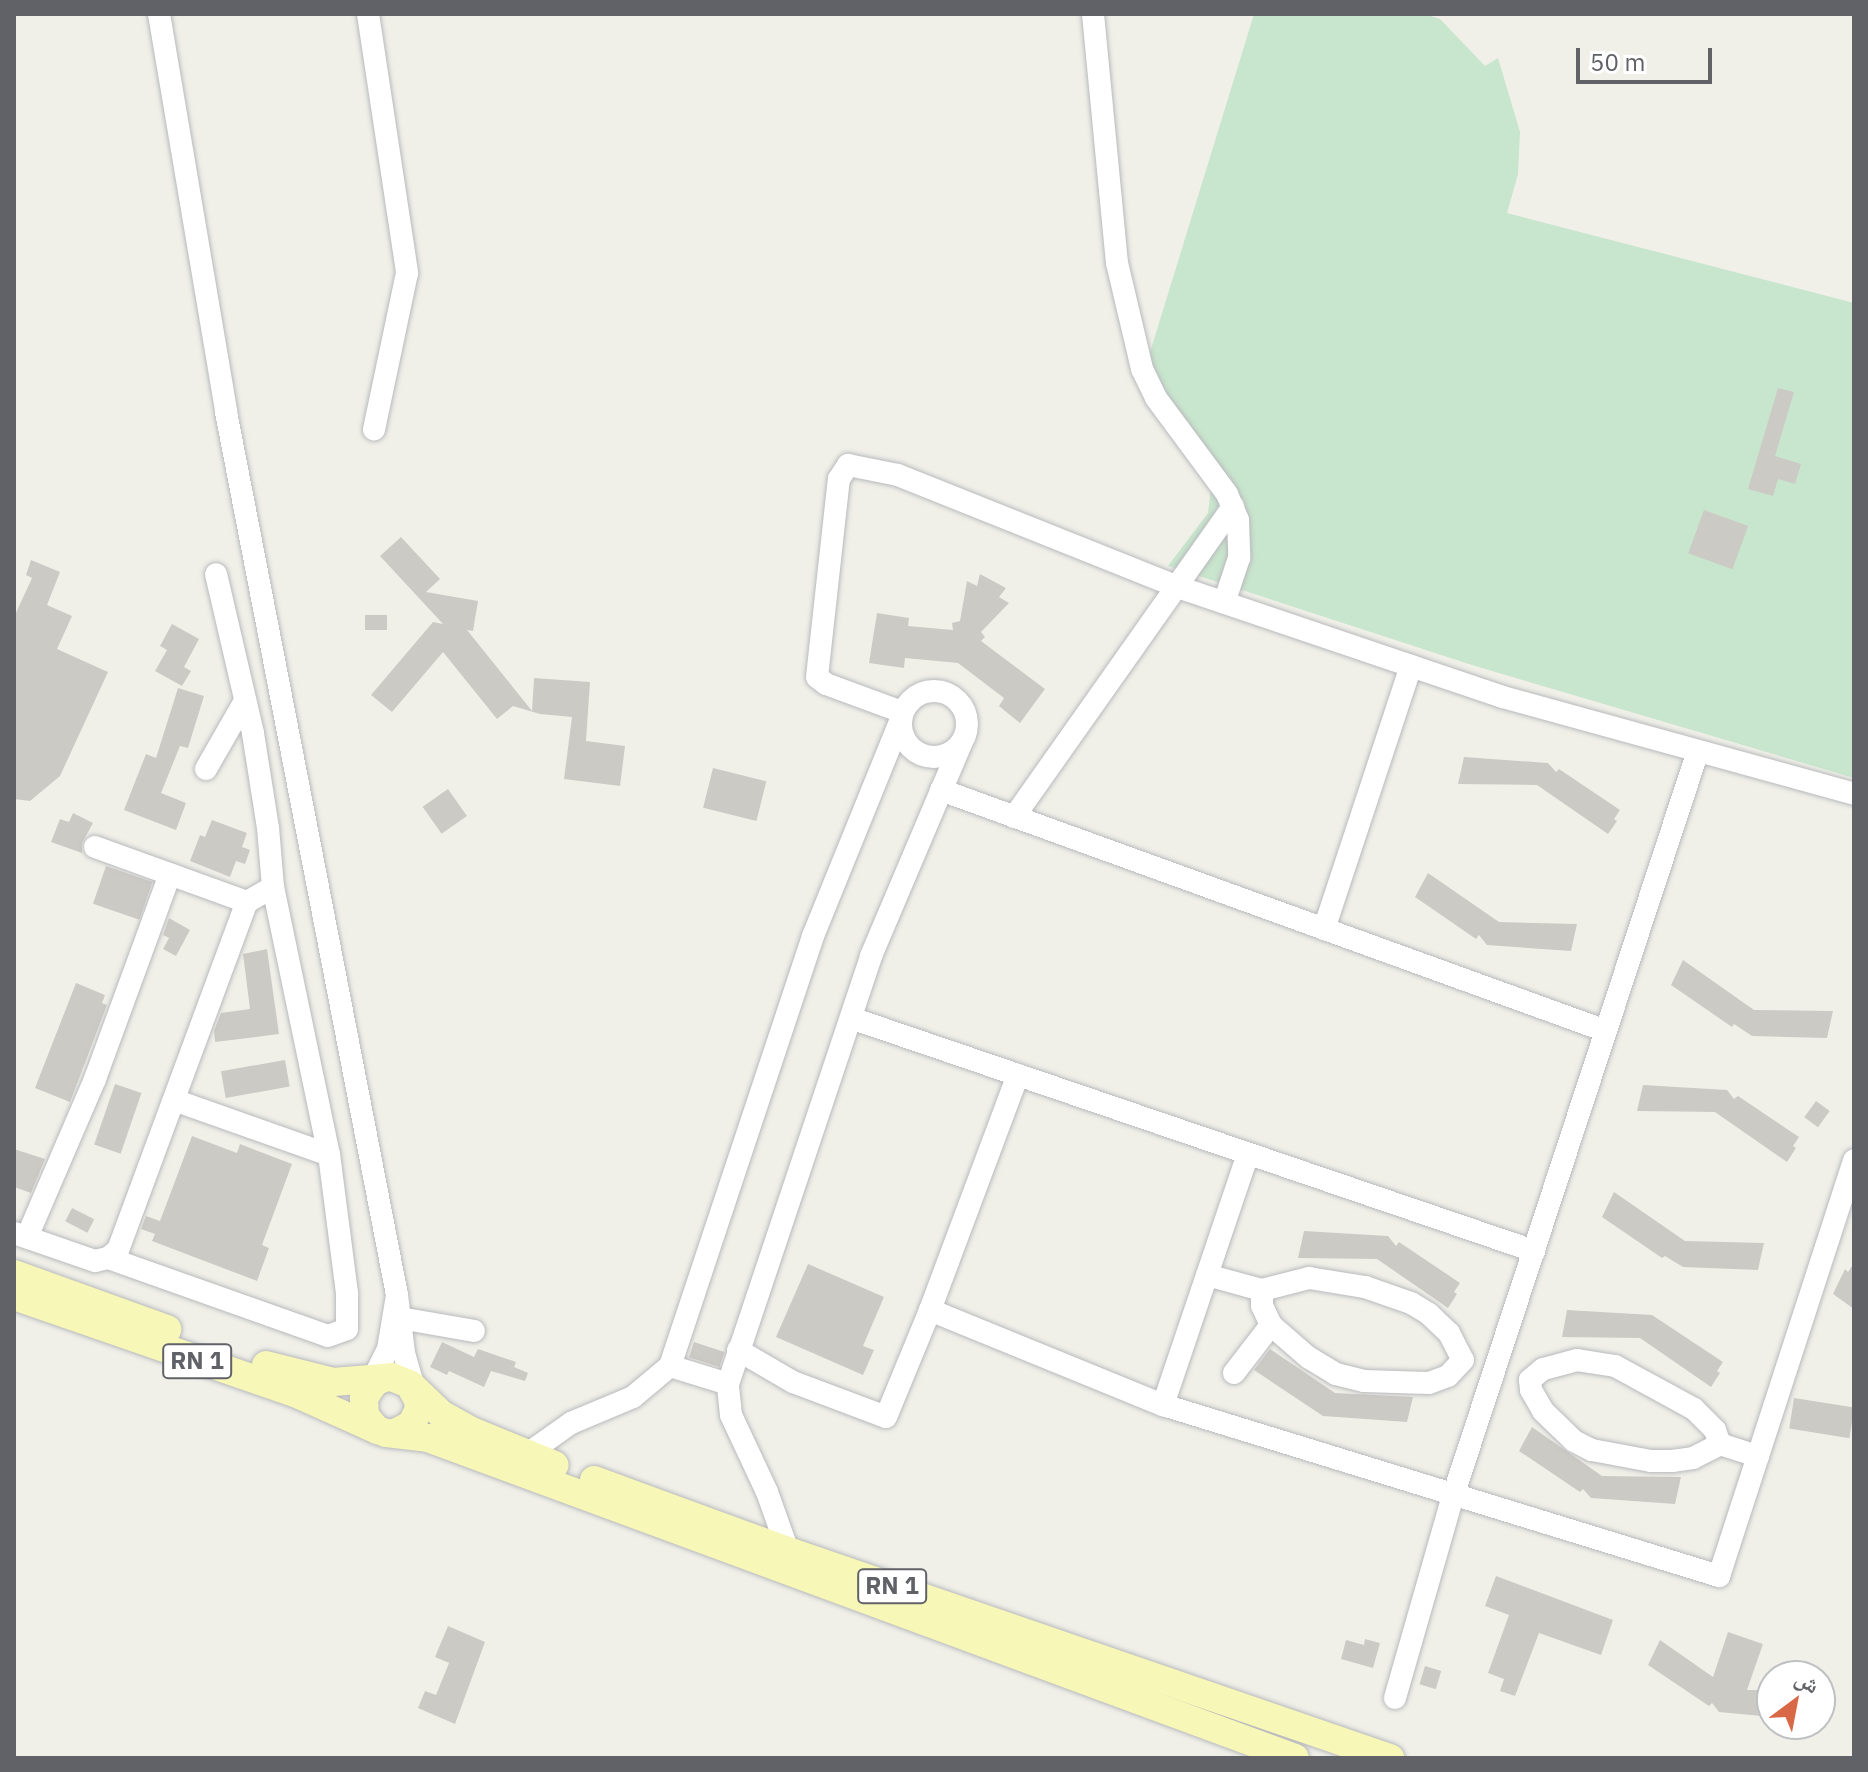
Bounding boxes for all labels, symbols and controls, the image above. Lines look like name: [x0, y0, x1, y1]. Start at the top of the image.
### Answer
scale bar: [1580, 32, 1716, 82]
text: 50 m: [1590, 46, 1645, 78]
road number: RN 1: [161, 1341, 233, 1381]
road number: RN 1: [856, 1566, 928, 1606]
north arrow: [1756, 1660, 1836, 1740]
text: ش: [1790, 1662, 1826, 1699]

